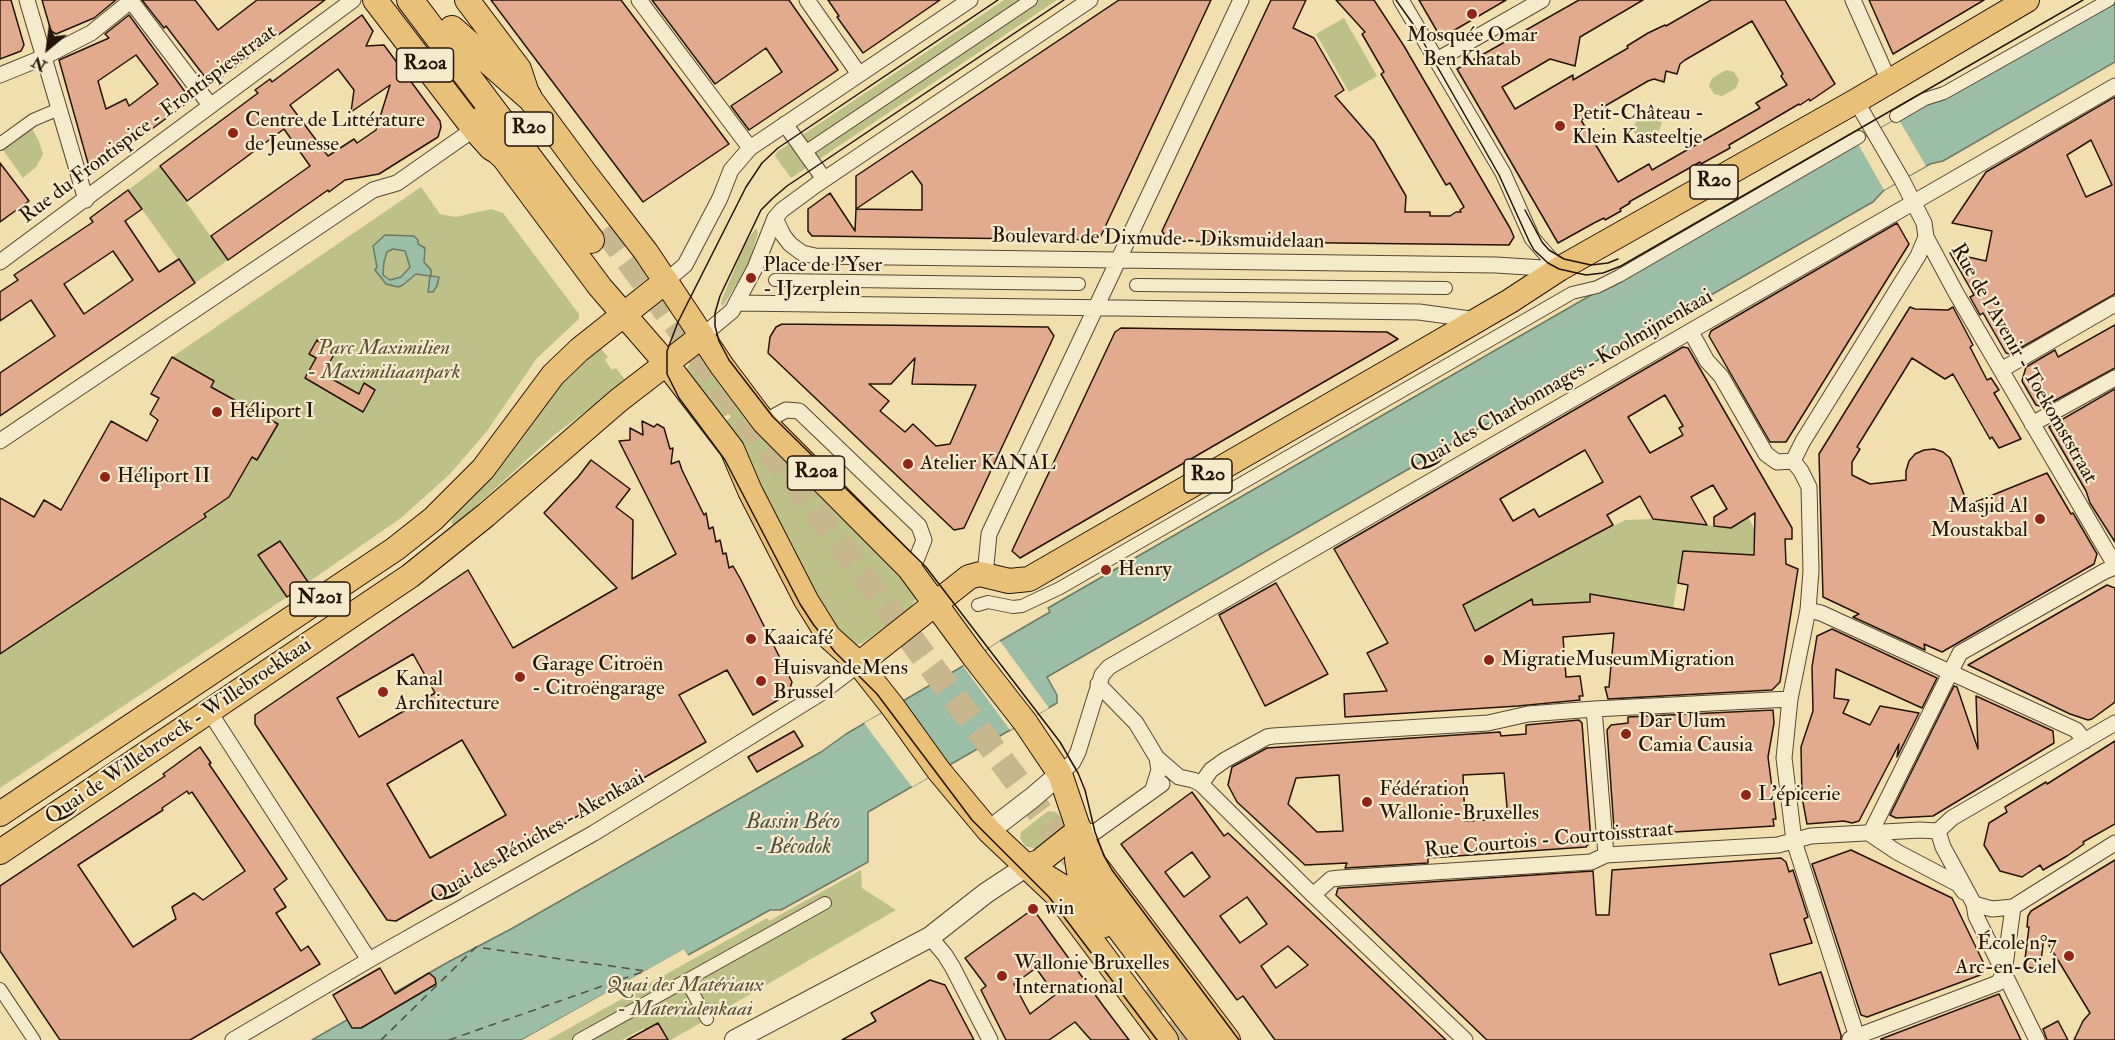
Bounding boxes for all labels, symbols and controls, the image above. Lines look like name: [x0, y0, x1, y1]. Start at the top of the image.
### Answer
marker: Mosquée Omar Ben Khatab: [1465, 7, 1479, 21]
north arrow: [18, 18, 78, 78]
street label: Rue du Frontispice - Frontispiesstraat: [16, 20, 282, 230]
place label: Mosquée Omar Ben Khatab: [1407, 23, 1537, 73]
road number: R20a: [396, 48, 454, 82]
text: N: [28, 52, 50, 76]
place label: Petit-Château - Klein Kasteeltje: [1572, 101, 1704, 151]
place label: Centre de Littérature de Jeunesse: [245, 108, 425, 158]
road number: R20: [505, 112, 553, 146]
marker: Petit-Château - Klein Kasteeltje: [1553, 119, 1567, 133]
marker: Centre de Littérature de Jeunesse: [226, 126, 240, 140]
road number: R20: [1690, 165, 1738, 199]
street label: Boulevard de Dixmude - Diksmuidelaan: [991, 224, 1325, 256]
street label: Rue de l'Avenir - Toekomststraat: [1944, 240, 2102, 488]
place label: Place de l'Yser - IJzerplein: [763, 253, 882, 303]
marker: Place de l'Yser - IJzerplein: [744, 271, 758, 285]
street label: Quai des Charbonnages - Koolmijnenkaai: [1406, 285, 1718, 479]
park label: Parc Maximilien - Maximiliaanpark: [308, 336, 460, 386]
place label: Héliport I: [229, 399, 314, 425]
marker: Héliport I: [210, 405, 224, 419]
place label: Atelier KANAL: [920, 451, 1056, 477]
road number: R20a: [788, 456, 844, 490]
marker: Atelier KANAL: [901, 457, 915, 471]
road number: R20: [1184, 459, 1232, 493]
place label: Héliport II: [117, 464, 210, 490]
marker: Héliport II: [98, 470, 112, 484]
place label: Masjid Al Moustakbal: [1930, 494, 2028, 544]
marker: Masjid Al Moustakbal: [2033, 512, 2047, 526]
place label: Henry: [1118, 557, 1172, 583]
marker: Henry: [1099, 563, 1113, 577]
road number: N201: [290, 582, 350, 616]
place label: Kaaicafé: [763, 626, 833, 652]
marker: Kaaicafé: [744, 632, 758, 646]
street label: Quai de Willebroeck - Willebroekkaai: [41, 633, 317, 831]
place label: MigratieMuseumMigration: [1501, 647, 1735, 673]
place label: Garage Citroën - Citroëngarage: [532, 652, 665, 702]
marker: MigratieMuseumMigration: [1482, 653, 1496, 667]
place label: HuisvandeMens Brussel: [773, 656, 908, 706]
place label: Kanal Architecture: [395, 667, 499, 717]
marker: Garage Citroën - Citroëngarage: [513, 670, 527, 684]
marker: HuisvandeMens Brussel: [754, 674, 768, 688]
marker: Kanal Architecture: [376, 685, 390, 699]
place label: Dar Ulum Camia Causia: [1638, 709, 1753, 759]
marker: Dar Ulum Camia Causia: [1619, 727, 1633, 741]
street label: Quai des Péniches - Akenkaai: [426, 766, 650, 910]
place label: Fédération Wallonie-Bruxelles: [1379, 777, 1539, 827]
place label: L'épicerie: [1758, 782, 1840, 808]
marker: L'épicerie: [1739, 788, 1753, 802]
marker: Fédération Wallonie-Bruxelles: [1360, 795, 1374, 809]
water label: Bassin Béco - Bécodok: [746, 810, 840, 861]
street label: Rue Courtois - Courtoisstraat: [1423, 818, 1675, 864]
place label: win: [1045, 896, 1074, 922]
marker: win: [1026, 902, 1040, 916]
place label: École n°7 Arc-en-Ciel: [1955, 931, 2057, 981]
marker: École n°7 Arc-en-Ciel: [2062, 949, 2076, 963]
place label: Wallonie Bruxelles International: [1014, 951, 1169, 1001]
marker: Wallonie Bruxelles International: [995, 969, 1009, 983]
park label: Quai des Matériaux - Materialenkaai: [606, 973, 764, 1023]

